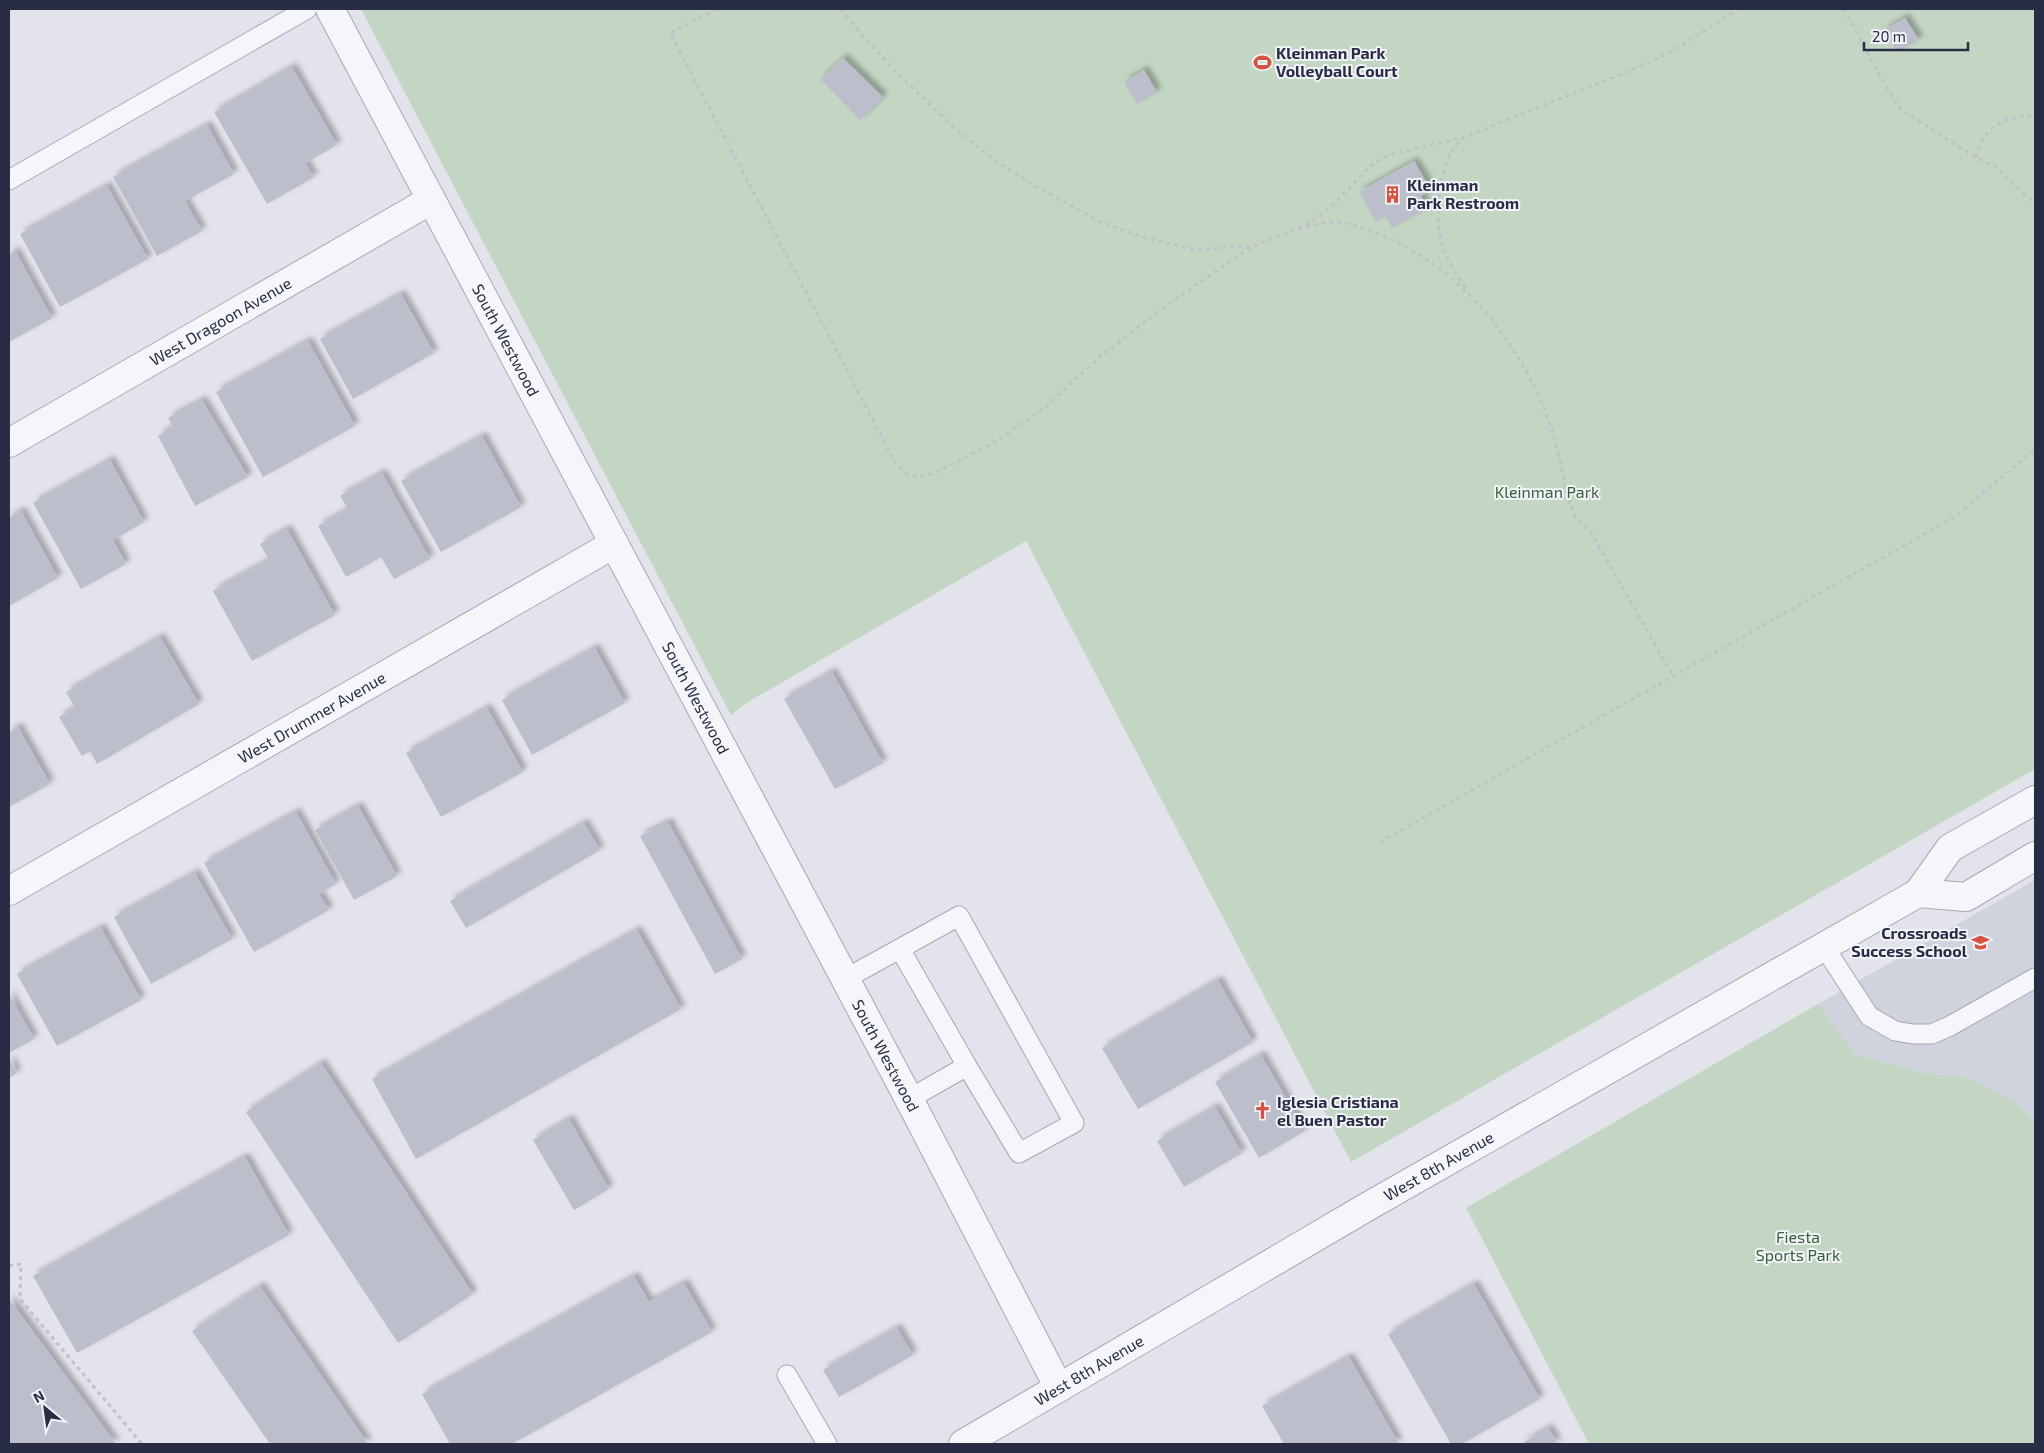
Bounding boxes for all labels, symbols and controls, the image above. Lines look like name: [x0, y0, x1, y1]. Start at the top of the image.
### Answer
scale bar: [1864, 20, 1968, 52]
text: 20 m: [1872, 27, 1906, 45]
place label: Kleinman Park Volleyball Court: [1276, 43, 1398, 81]
sports icon: Kleinman Park Volleyball Court: [1252, 52, 1272, 72]
place label: Kleinman Park Restroom: [1407, 175, 1519, 212]
building icon: Kleinman Park Restroom: [1383, 184, 1403, 204]
street label: West Dragoon Avenue: [146, 273, 294, 369]
street label: South Westwood: [469, 281, 544, 399]
park label: Kleinman Park: [1495, 482, 1599, 501]
street label: South Westwood: [659, 638, 734, 757]
street label: West Drummer Avenue: [234, 667, 389, 767]
place label: Crossroads Success School: [1851, 923, 1968, 960]
school or university icon: Crossroads Success School: [1971, 932, 1991, 952]
street label: South Westwood: [849, 996, 924, 1115]
place label: Iglesia Cristiana el Buen Pastor: [1277, 1092, 1399, 1129]
church icon: Iglesia Cristiana el Buen Pastor: [1253, 1101, 1273, 1121]
street label: West 8th Avenue: [1380, 1127, 1497, 1204]
park label: Fiesta Sports Park: [1756, 1227, 1840, 1264]
street label: West 8th Avenue: [1031, 1330, 1147, 1409]
north arrow: [20, 1383, 70, 1433]
text: N: [30, 1386, 47, 1406]

